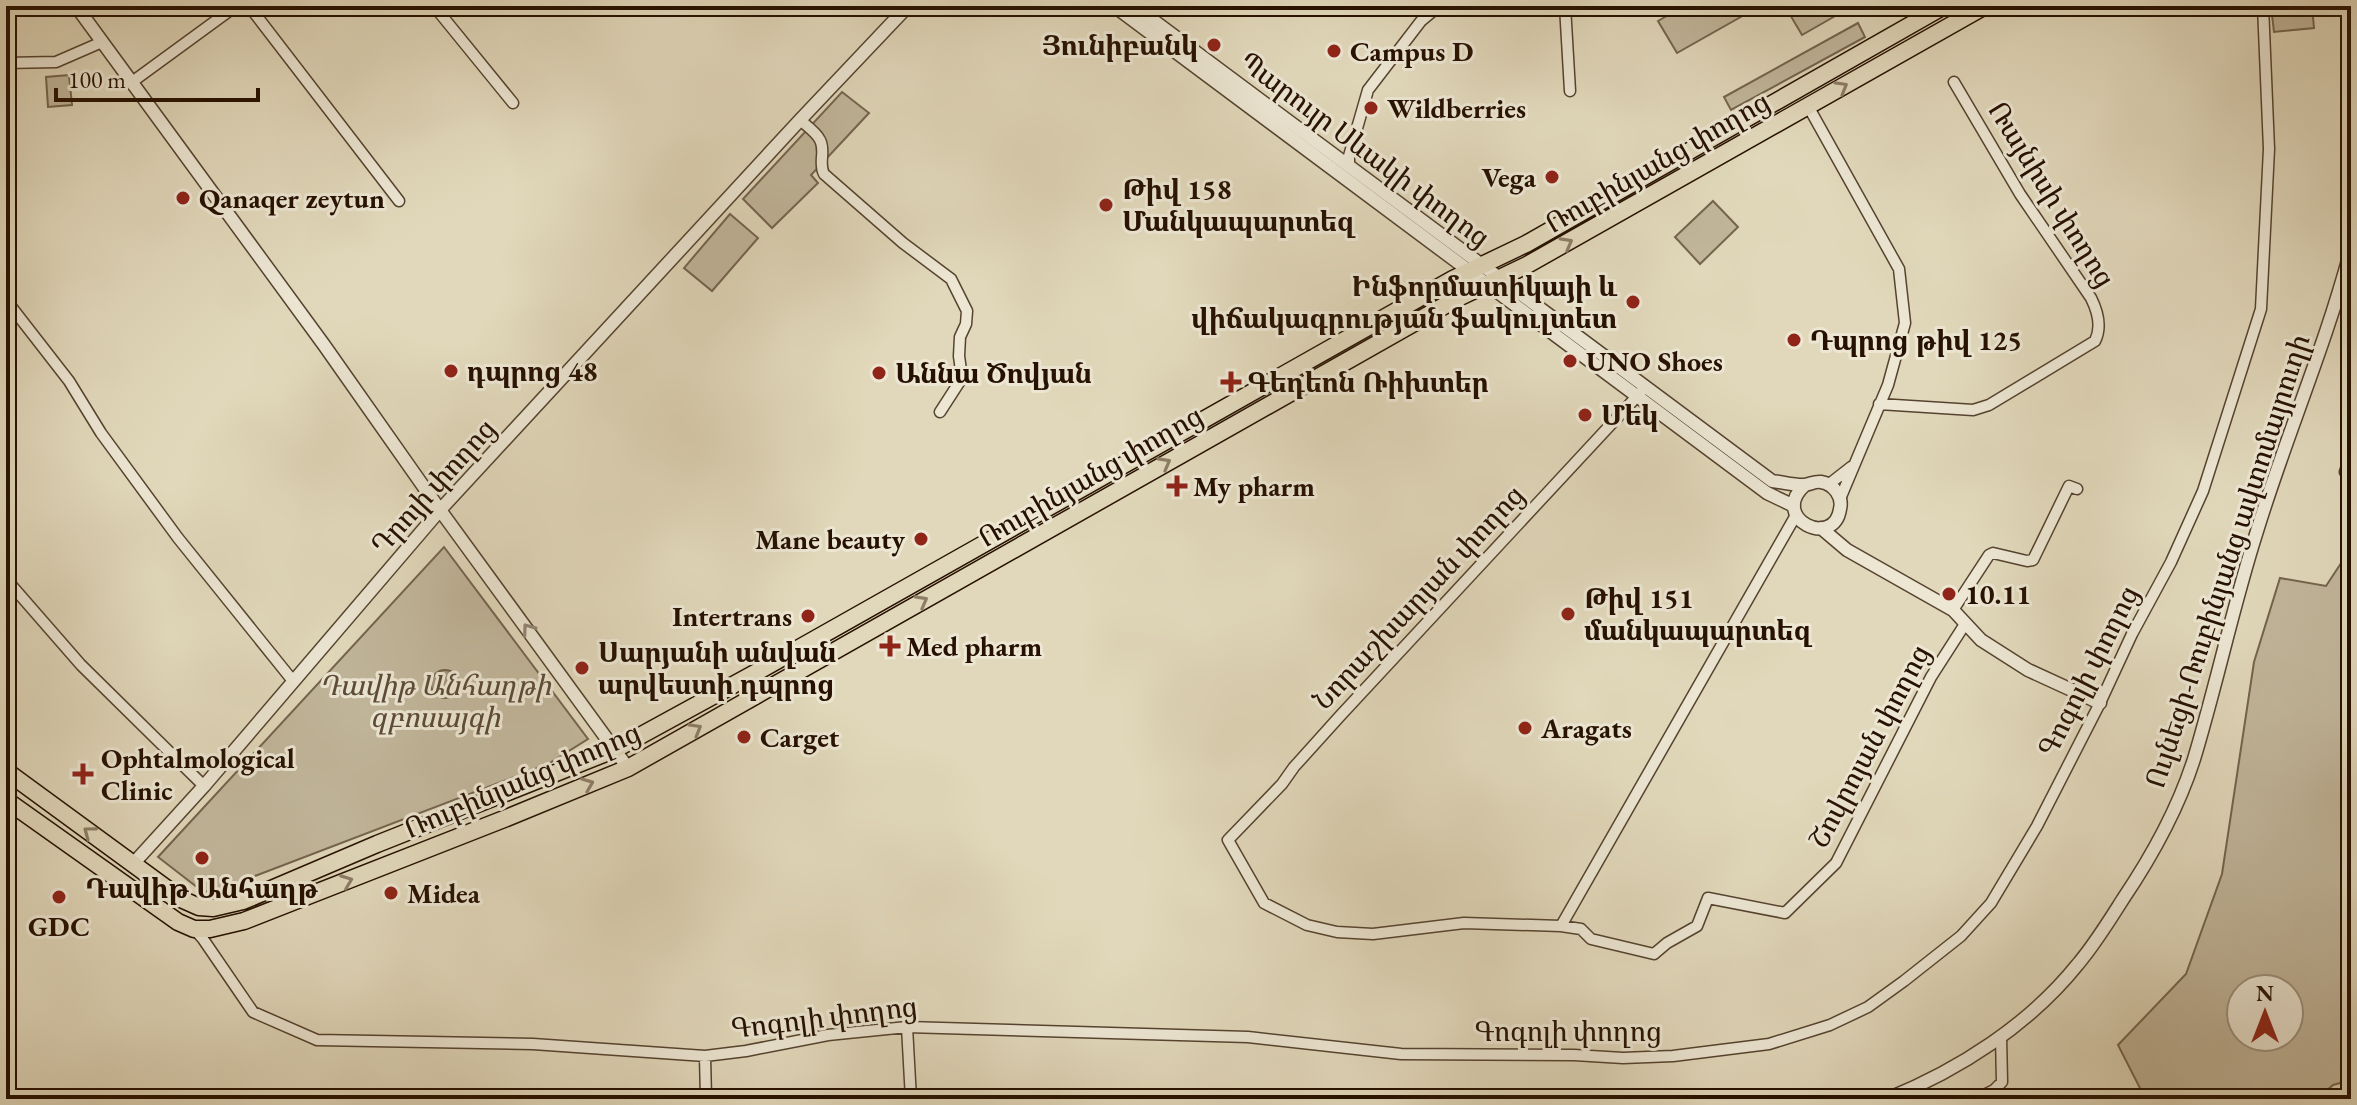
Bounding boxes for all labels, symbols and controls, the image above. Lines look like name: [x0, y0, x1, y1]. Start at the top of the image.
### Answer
place label: Յունիբանկ: [1042, 27, 1198, 63]
place label: Campus D: [1350, 33, 1473, 69]
marker: Յունիբանկ: [1205, 36, 1223, 54]
marker: Campus D: [1325, 42, 1343, 60]
street label: Պարույր Սևակի փողոց: [1233, 43, 1497, 255]
scale bar: [56, 52, 258, 102]
text: 100 m: [68, 64, 126, 95]
one-way arrow: [1833, 81, 1848, 97]
street label: Ռուբինյանց փողոց: [1538, 83, 1776, 241]
place label: Wildberries: [1387, 90, 1526, 126]
street label: Ռայնիսի փողոց: [1980, 94, 2124, 294]
marker: Wildberries: [1362, 99, 1380, 117]
place label: Vega: [1482, 159, 1537, 195]
marker: Vega: [1543, 168, 1561, 186]
place label: Թիվ 158 Մանկապարտեզ: [1122, 171, 1356, 239]
place label: Qanaqer zeytun: [199, 180, 385, 216]
marker: Qanaqer zeytun: [174, 189, 192, 207]
marker: Թիվ 158 Մանկապարտեզ: [1097, 196, 1115, 214]
one-way arrow: [1559, 237, 1573, 252]
place label: Ինֆորմատիկայի և վիճակագրության ֆակուլտետ: [1191, 268, 1618, 336]
marker: Ինֆորմատիկայի և վիճակագրության ֆակուլտետ: [1624, 293, 1642, 311]
place label: Դպրոց թիվ 125: [1810, 322, 2022, 358]
street label: Ուլնեցի-Ռուբինյանց ավտոմայրուղի: [2136, 329, 2318, 793]
marker: Դպրոց թիվ 125: [1785, 331, 1803, 349]
place label: UNO Shoes: [1586, 343, 1723, 379]
marker: UNO Shoes: [1561, 352, 1579, 370]
place label: դպրոց 48: [467, 353, 598, 389]
place label: Աննա Ծովյան: [895, 355, 1092, 391]
marker: դպրոց 48: [442, 362, 460, 380]
marker: Աննա Ծովյան: [870, 364, 888, 382]
place label: Գեդեոն Ռիխտեր: [1247, 364, 1489, 400]
marker: Գեդեոն Ռիխտեր: [1222, 373, 1240, 391]
street label: Ռուբինյանց փողոց: [971, 397, 1209, 555]
place label: Մեկ: [1601, 397, 1658, 433]
marker: Մեկ: [1576, 406, 1594, 424]
street label: Դրոյի փողոց: [363, 411, 503, 561]
one-way arrow: [1156, 457, 1171, 473]
place label: My pharm: [1193, 468, 1315, 504]
marker: My pharm: [1168, 477, 1186, 495]
street label: Նորաշխարյան փողոց: [1304, 477, 1532, 717]
place label: Mane beauty: [755, 521, 906, 557]
marker: Mane beauty: [912, 530, 930, 548]
place label: 10.11: [1965, 576, 2031, 612]
street label: Գոգոլի փողոց: [2029, 579, 2147, 763]
place label: Թիվ 151 մանկապարտեզ: [1584, 580, 1812, 648]
marker: 10.11: [1940, 585, 1958, 603]
one-way arrow: [913, 595, 928, 611]
place label: Intertrans: [672, 598, 792, 634]
marker: Թիվ 151 մանկապարտեզ: [1559, 605, 1577, 623]
marker: Intertrans: [799, 607, 817, 625]
one-way arrow: [523, 623, 537, 638]
place label: Med pharm: [906, 628, 1042, 664]
place label: Սարյանի անվան արվեստի դպրոց: [598, 634, 836, 702]
marker: Med pharm: [881, 637, 899, 655]
street label: Շովրոյան փողոց: [1800, 638, 1938, 854]
marker: Սարյանի անվան արվեստի դպրոց: [573, 659, 591, 677]
park label: Դավիթ Անհաղթի զբոսայգի: [319, 667, 552, 735]
place label: Aragats: [1540, 710, 1632, 746]
street label: Ռուբինյանց փողոց: [398, 714, 646, 846]
place label: Carget: [760, 719, 840, 755]
marker: Aragats: [1516, 719, 1534, 737]
one-way arrow: [687, 723, 702, 739]
marker: Carget: [735, 728, 753, 746]
place label: Ophtalmological Clinic: [101, 740, 295, 808]
marker: Ophtalmological Clinic: [72, 763, 94, 785]
one-way arrow: [581, 777, 595, 794]
one-way arrow: [83, 827, 98, 841]
marker: Դավիթ Անհաղթ: [193, 849, 211, 867]
place label: Դավիթ Անհաղթ: [86, 870, 318, 906]
one-way arrow: [339, 874, 353, 890]
place label: Midea: [407, 875, 481, 911]
marker: Midea: [382, 884, 400, 902]
marker: GDC: [50, 888, 68, 906]
place label: GDC: [28, 908, 90, 944]
north arrow: [2225, 973, 2305, 1053]
text: N: [2256, 979, 2274, 1008]
street label: Գոգոլի փողոց: [729, 988, 919, 1046]
street label: Գոգոլի փողոց: [1474, 1013, 1662, 1049]

